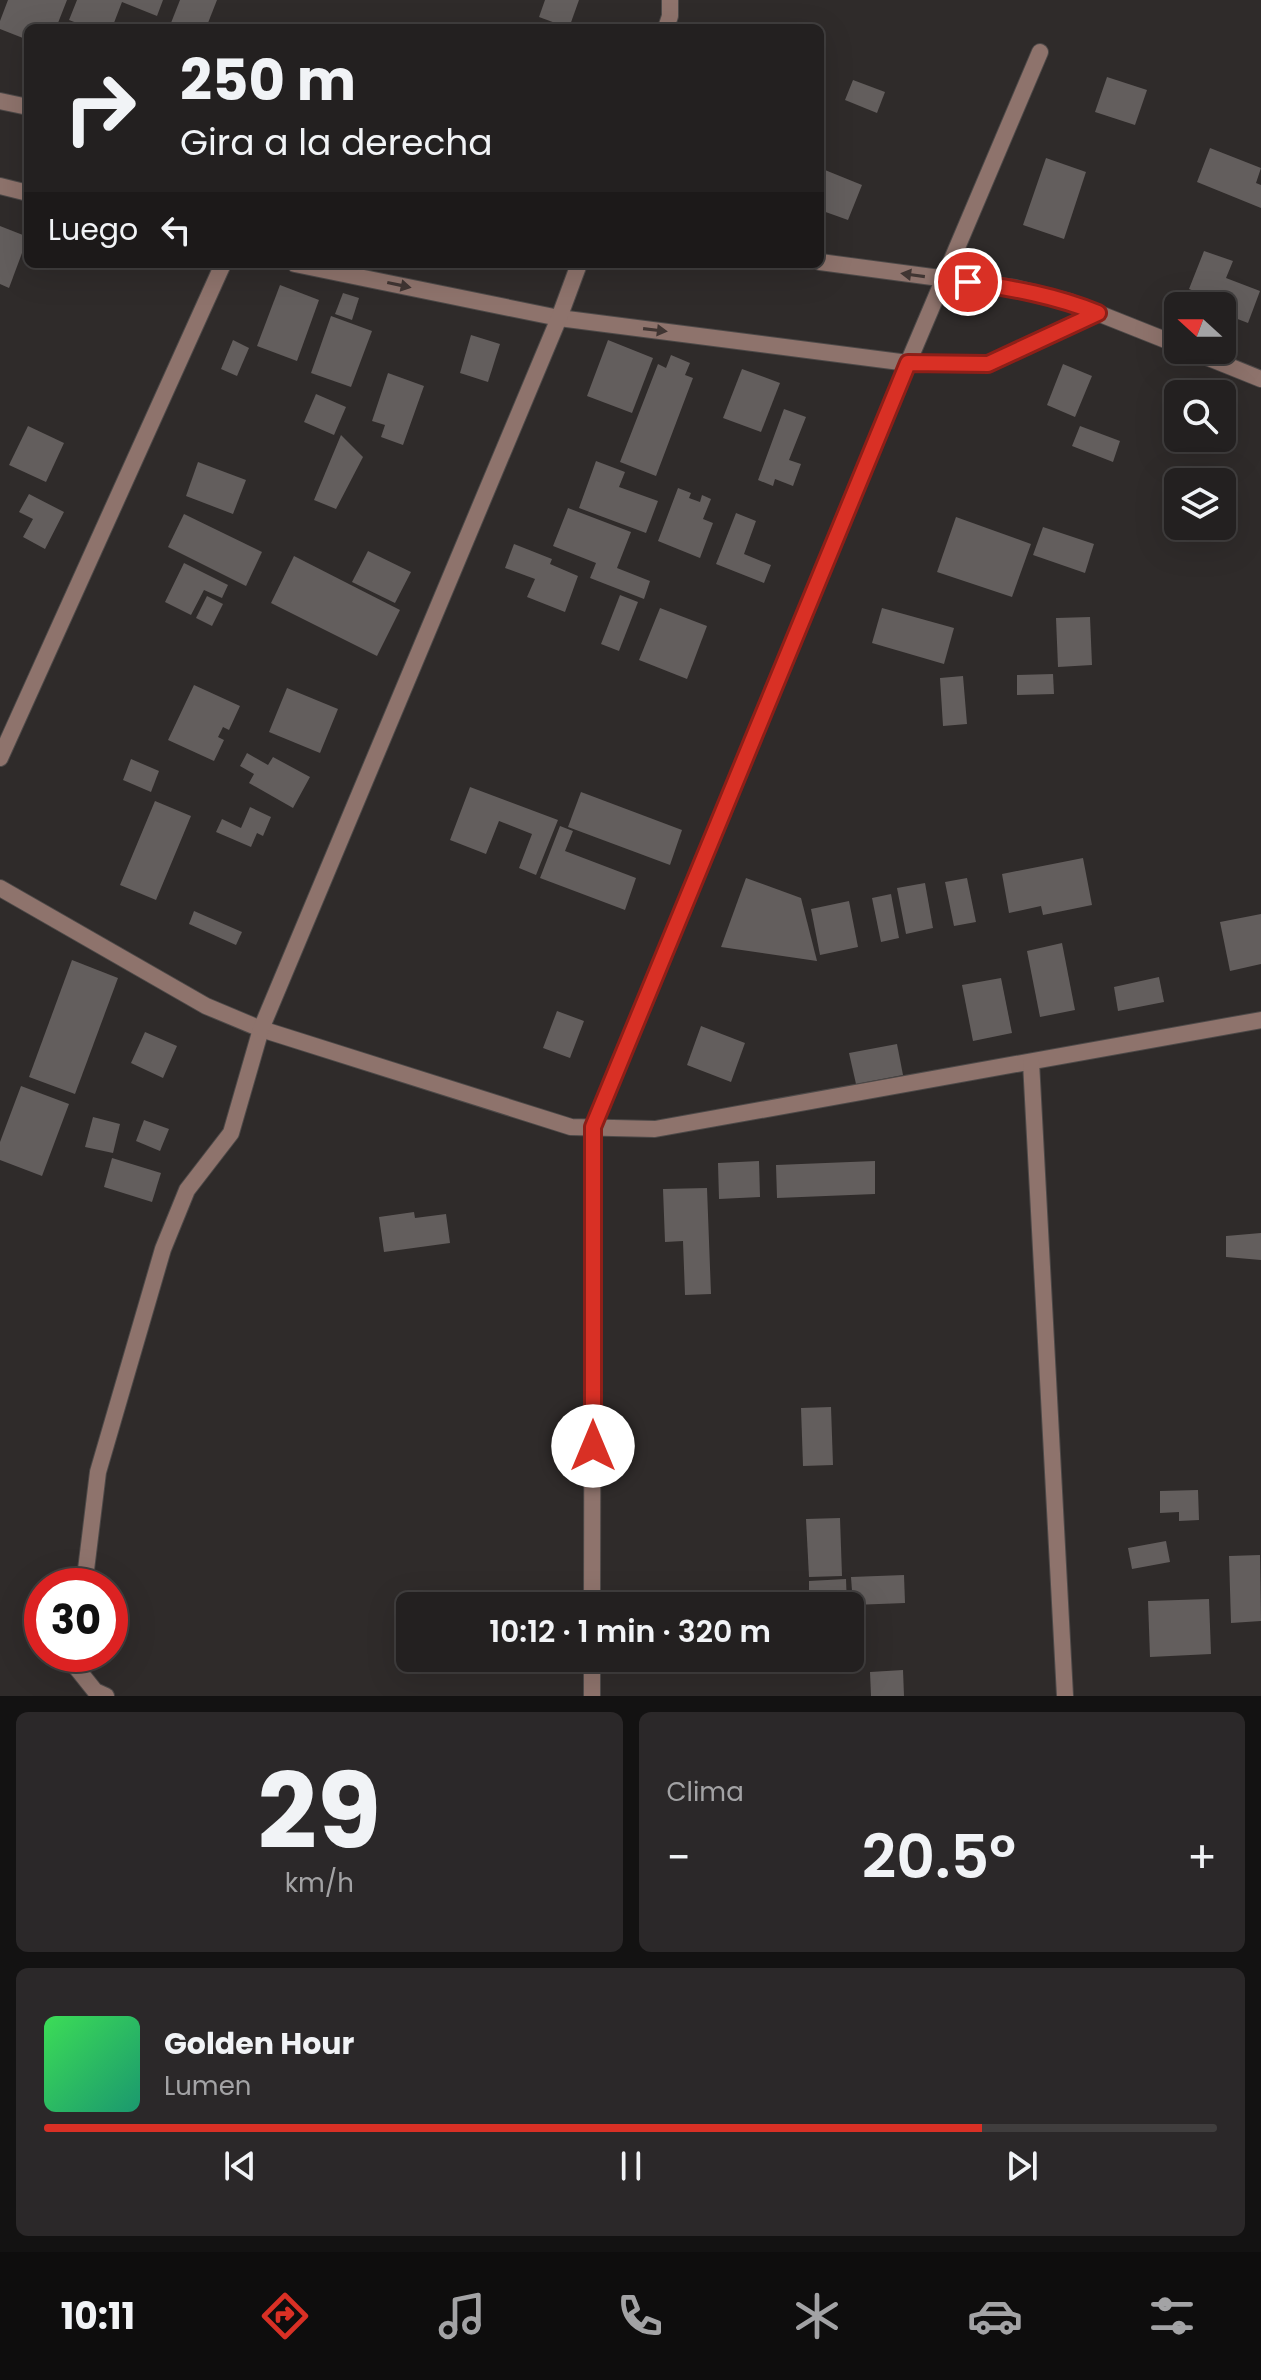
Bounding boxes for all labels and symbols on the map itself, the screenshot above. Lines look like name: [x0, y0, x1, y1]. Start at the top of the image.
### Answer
pin: [934, 248, 1002, 316]
one-way arrow: [900, 268, 925, 281]
one-way arrow: [387, 279, 412, 292]
north arrow: [1164, 292, 1236, 364]
one-way arrow: [643, 324, 668, 337]
position arrow: [551, 1404, 635, 1488]
speed limit sign: 30: [24, 1568, 128, 1672]

